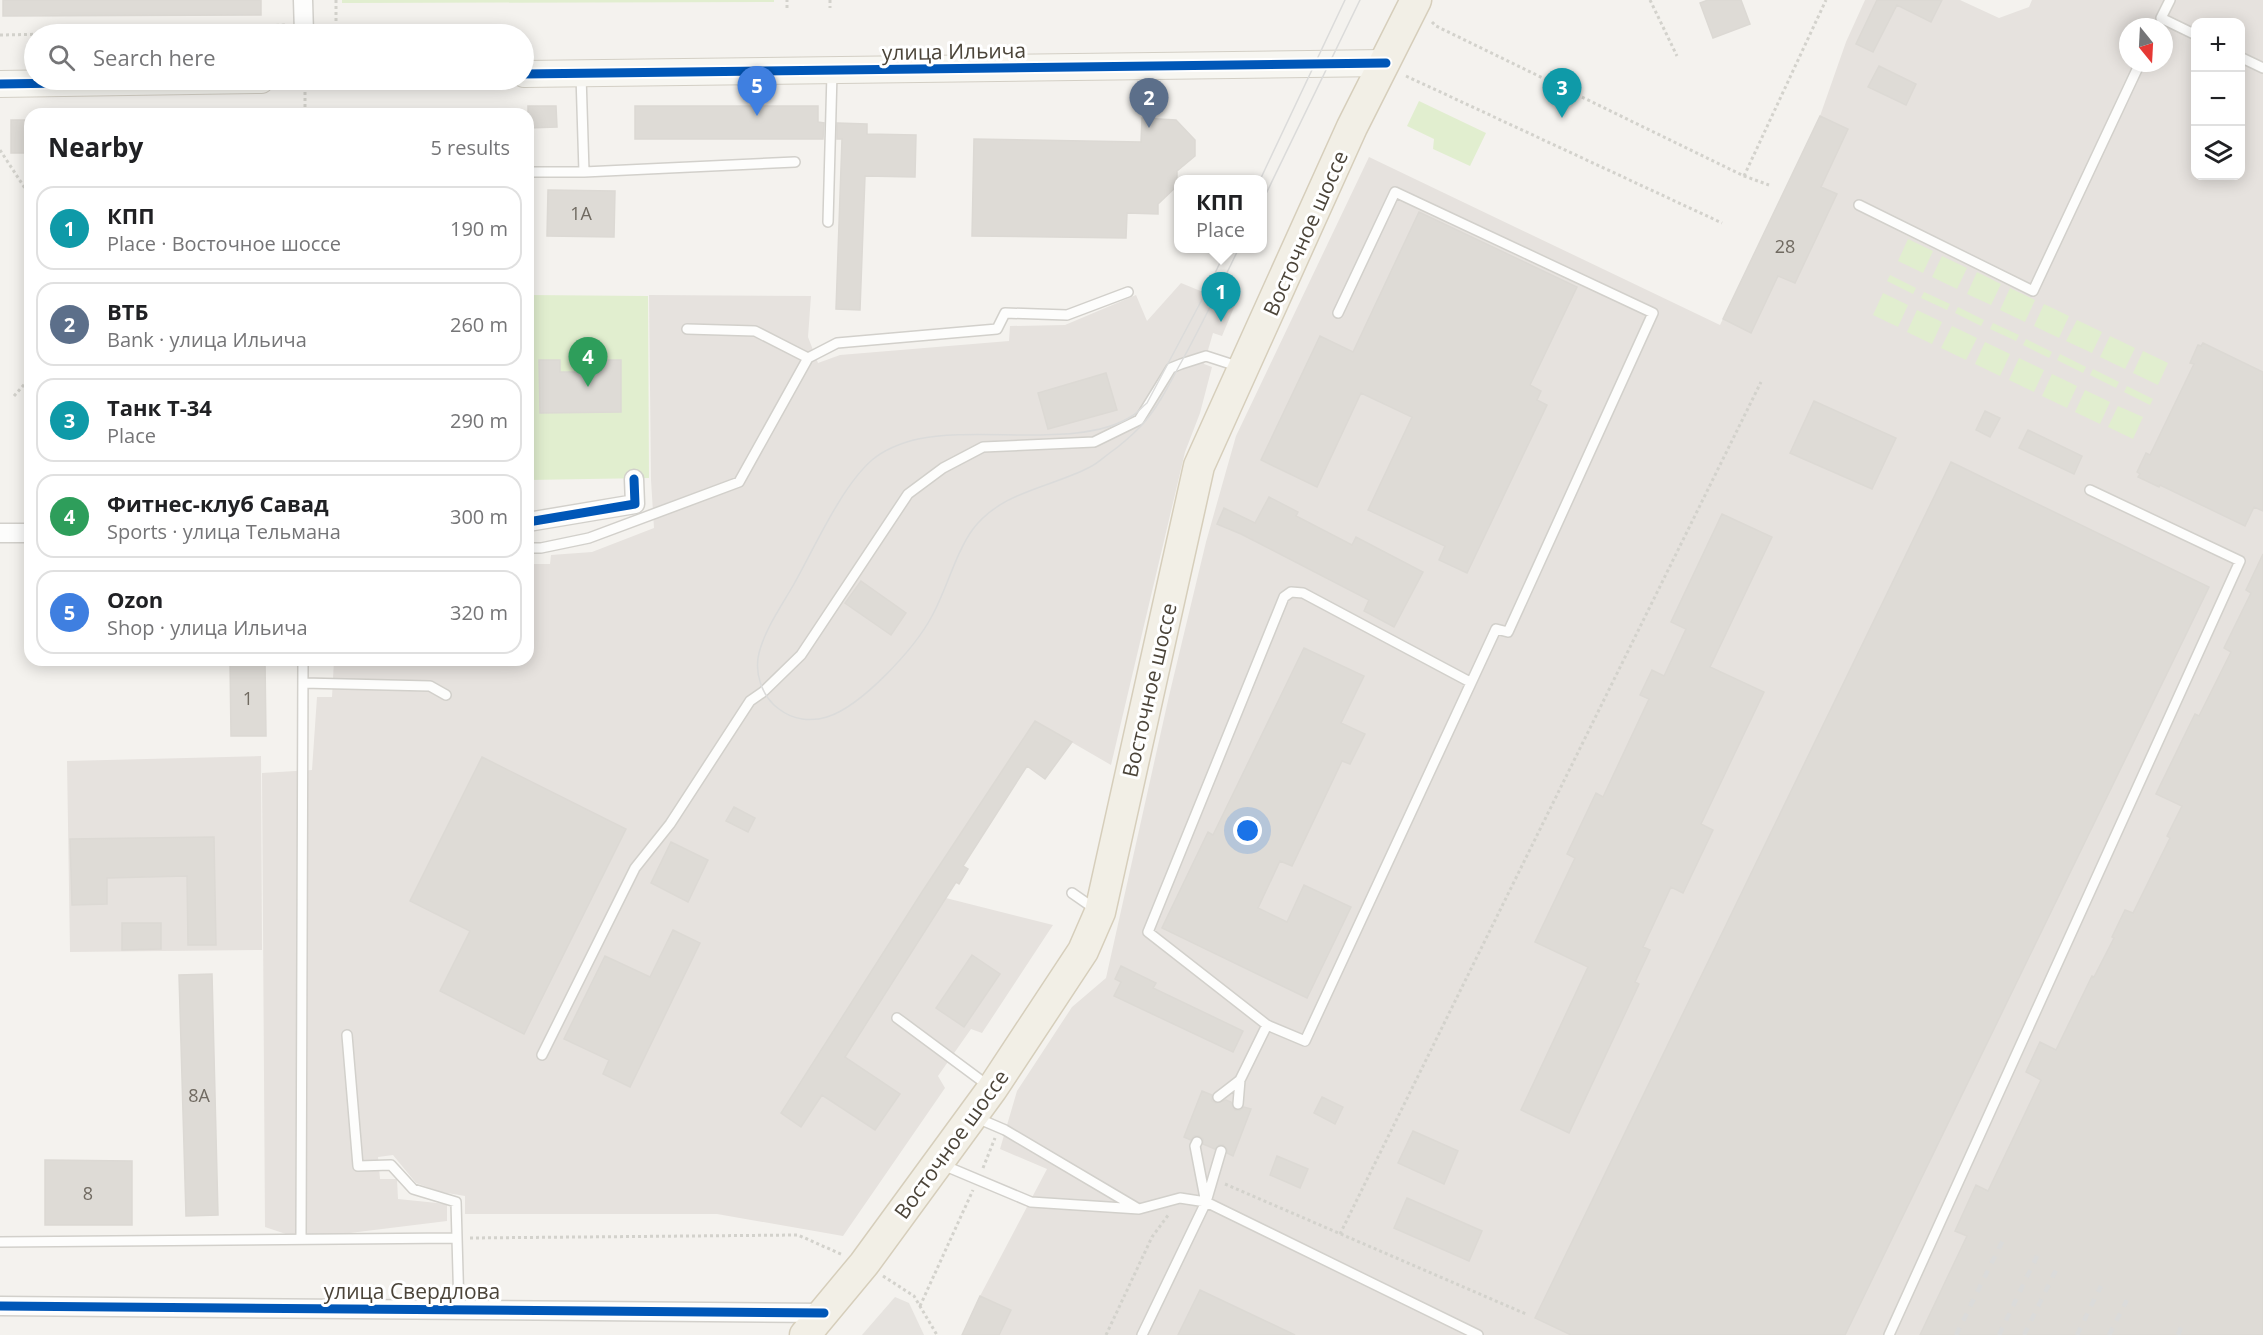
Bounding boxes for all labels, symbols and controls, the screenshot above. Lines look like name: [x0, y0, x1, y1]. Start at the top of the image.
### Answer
north arrow: [2119, 18, 2173, 72]
map controls: [2191, 18, 2245, 180]
button: +: [2191, 18, 2245, 72]
search box: [24, 24, 534, 90]
street label: улица Ильича: [882, 36, 1026, 66]
icon: search: [45, 41, 78, 74]
text: Search here: [93, 42, 216, 72]
pin: 5: [738, 66, 777, 116]
pin: 3: [1542, 68, 1582, 118]
button: −: [2191, 72, 2245, 126]
pin: 2: [1130, 78, 1168, 128]
button: layers: [2191, 126, 2245, 180]
text: Nearby: [48, 129, 143, 165]
text: 5 results: [430, 134, 510, 161]
street label: Восточное шоссе: [1256, 146, 1354, 320]
popup: [1174, 175, 1267, 253]
text: КПП: [1196, 186, 1244, 216]
text: КПП: [107, 200, 155, 230]
house number: 1А: [570, 201, 592, 225]
text: 1: [64, 215, 75, 242]
text: 190 m: [450, 215, 508, 242]
text: Place: [1196, 216, 1245, 243]
text: Place · Восточное шоссе: [107, 230, 341, 257]
house number: 28: [1775, 234, 1795, 258]
pin: 1: [1202, 272, 1240, 322]
text: ВТБ: [107, 296, 149, 326]
text: 2: [64, 311, 75, 338]
text: 260 m: [450, 311, 508, 338]
text: Bank · улица Ильича: [107, 326, 307, 353]
pin: 4: [568, 338, 608, 387]
text: Танк Т-34: [107, 392, 212, 422]
text: 3: [64, 407, 75, 434]
text: 290 m: [450, 407, 508, 434]
text: Place: [107, 422, 156, 449]
text: Фитнес-клуб Савад: [107, 488, 329, 518]
text: 4: [64, 503, 75, 530]
text: 300 m: [450, 503, 508, 530]
text: Sports · улица Тельмана: [107, 518, 341, 545]
text: Ozon: [107, 584, 163, 614]
text: 5: [64, 599, 75, 626]
text: 320 m: [450, 599, 508, 626]
street label: Восточное шоссе: [1115, 600, 1183, 780]
text: Shop · улица Ильича: [107, 614, 308, 641]
house number: 1: [243, 686, 253, 710]
your location: [1233, 816, 1262, 845]
street label: Восточное шоссе: [887, 1064, 1015, 1224]
house number: 8А: [188, 1083, 210, 1107]
house number: 8: [83, 1181, 93, 1205]
street label: улица Свердлова: [324, 1277, 500, 1305]

